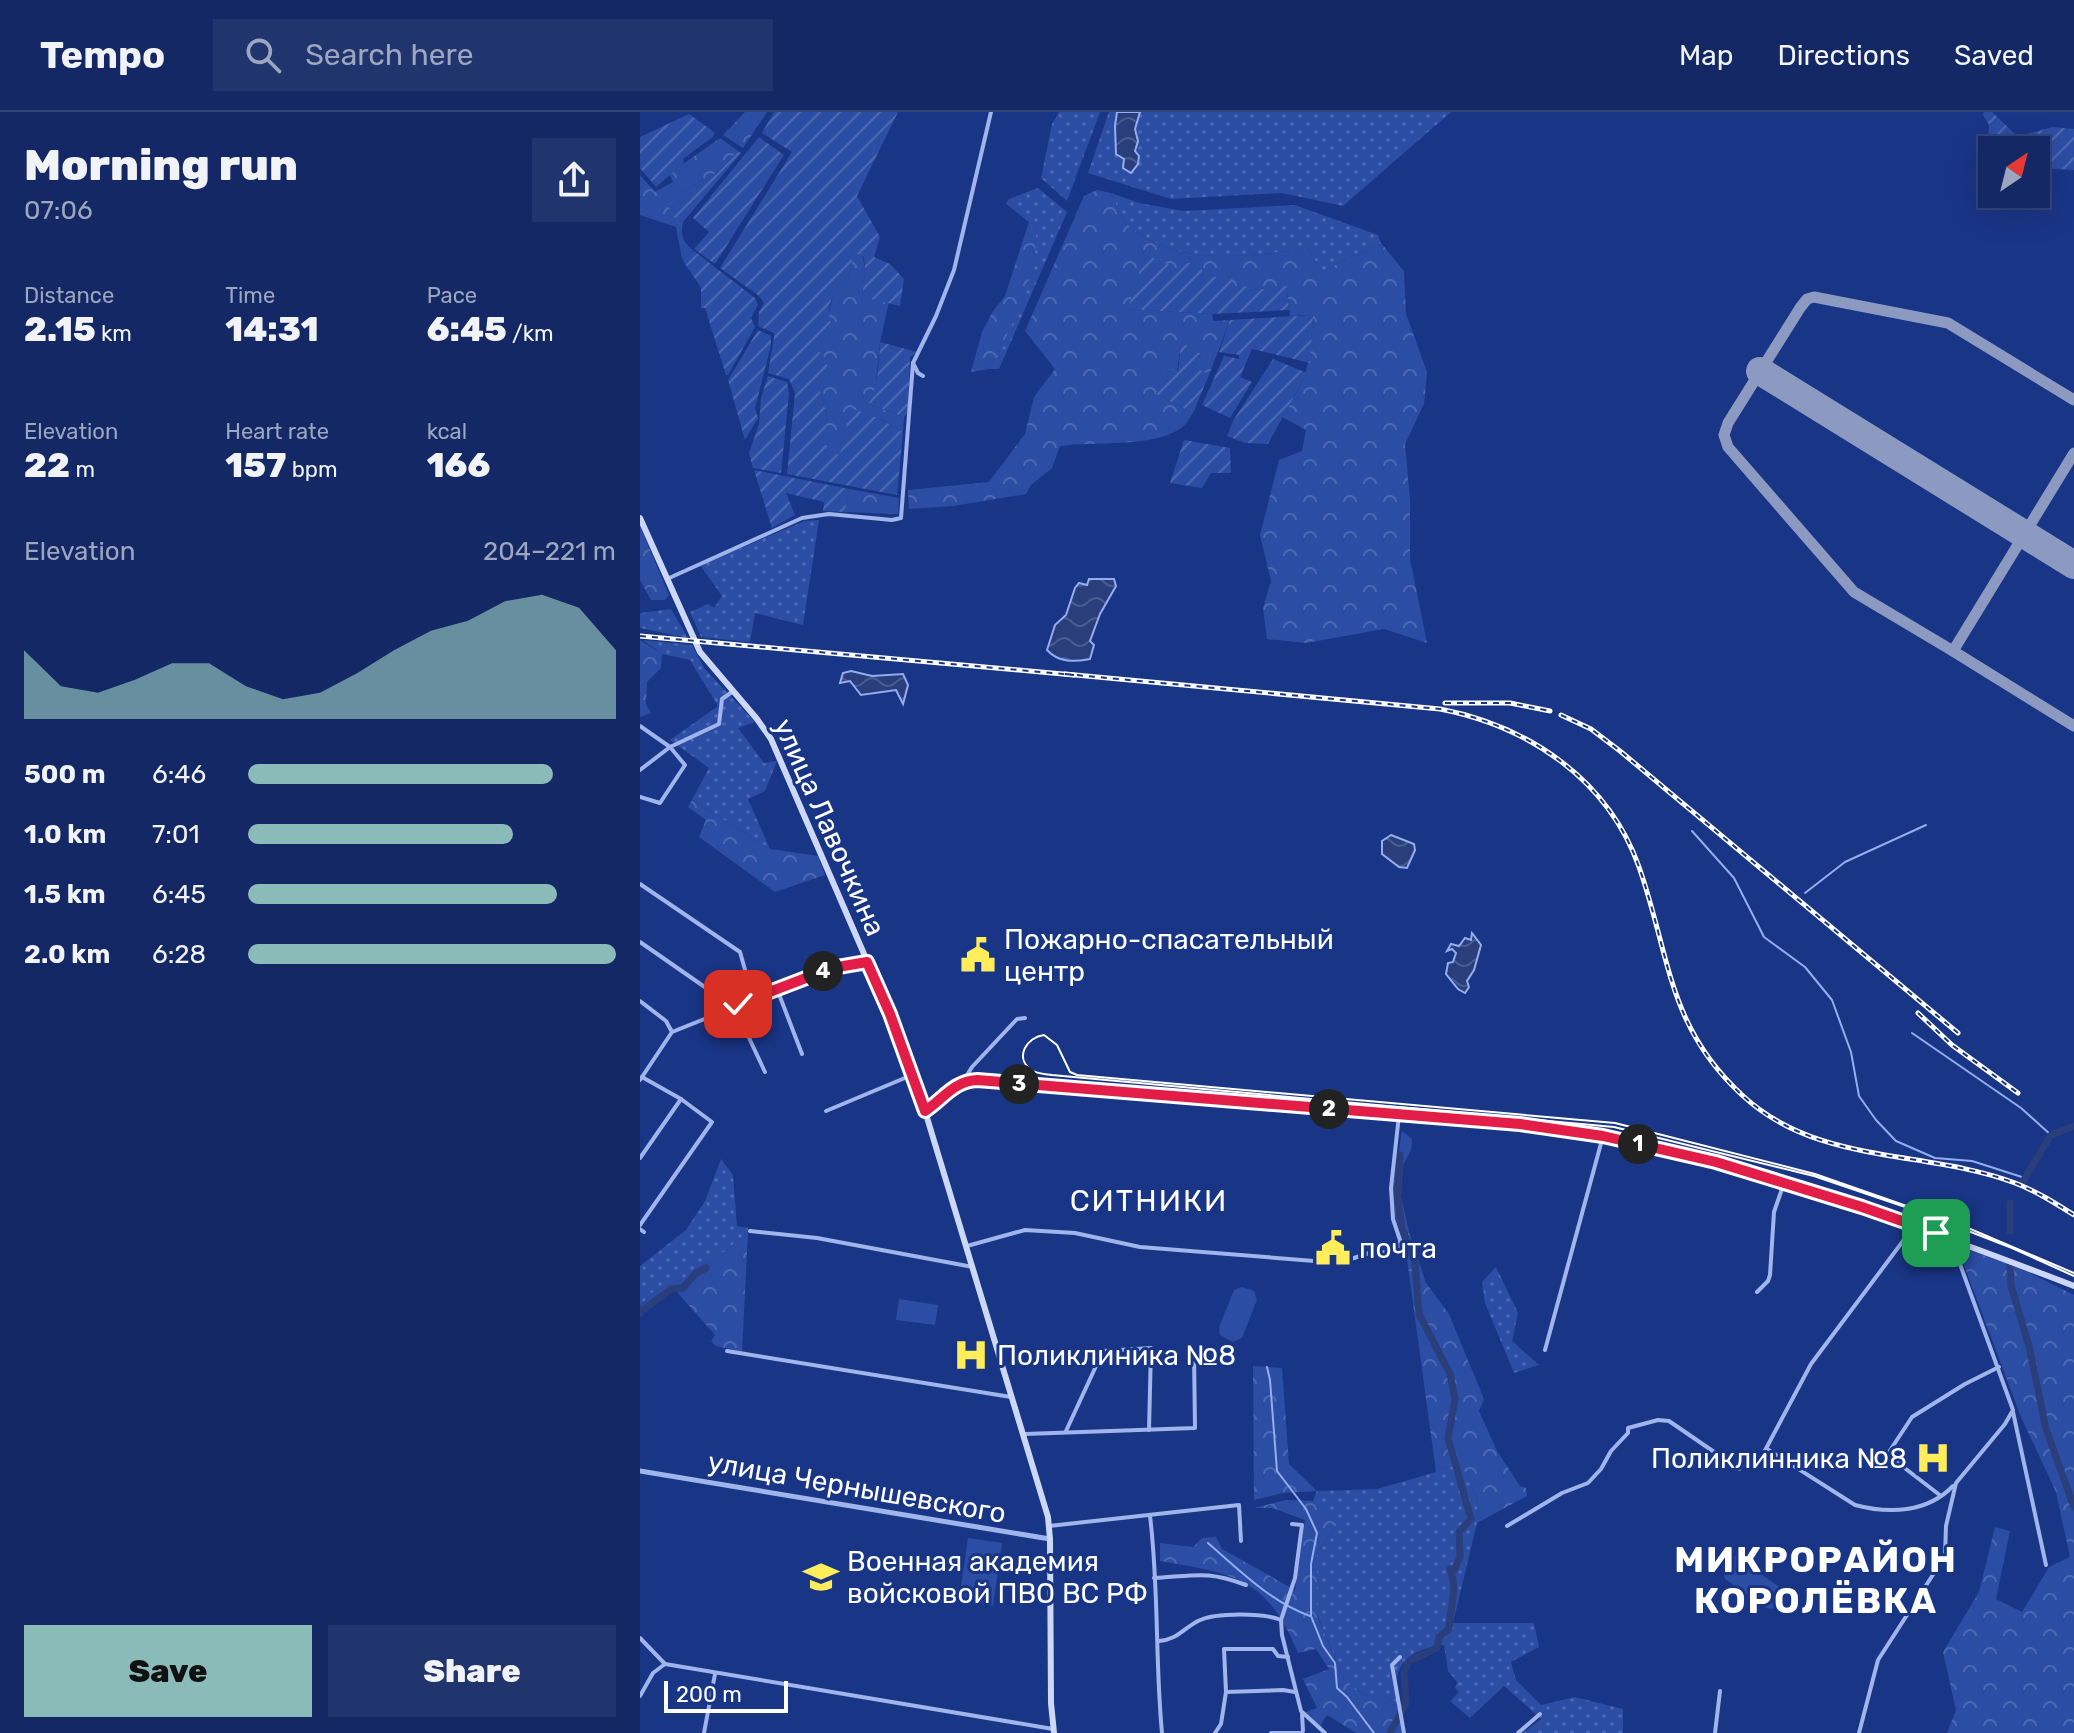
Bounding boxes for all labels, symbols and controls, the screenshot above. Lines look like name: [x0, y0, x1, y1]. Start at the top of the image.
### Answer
search box: [213, 19, 773, 91]
text: Tempo: [40, 32, 165, 78]
icon: search: [241, 33, 285, 77]
text: Search here: [305, 37, 473, 73]
text: Map: [1679, 39, 1733, 72]
text: Directions: [1777, 39, 1910, 72]
text: Saved: [1954, 39, 2034, 72]
north arrow: [1978, 136, 2050, 208]
map controls: [1978, 136, 2050, 208]
button: share: [532, 138, 616, 222]
text: Morning run: [24, 139, 298, 191]
text: 07:06: [24, 195, 93, 226]
text: Distance: [24, 282, 114, 309]
text: Time: [225, 282, 275, 309]
text: Pace: [427, 282, 477, 309]
text: 2.15: [24, 309, 96, 350]
text: 14:31: [225, 309, 319, 350]
text: 6:45: [427, 309, 507, 350]
text: km: [96, 320, 132, 347]
text: /km: [507, 320, 554, 347]
text: Elevation: [24, 418, 118, 445]
text: Heart rate: [225, 418, 329, 445]
text: kcal: [427, 418, 467, 445]
text: 22: [24, 445, 70, 486]
text: 157: [225, 445, 286, 486]
text: 166: [427, 445, 490, 486]
text: m: [70, 456, 95, 483]
text: bpm: [286, 456, 337, 483]
text: Elevation: [24, 536, 135, 567]
text: 204–221 m: [483, 536, 616, 567]
street label: улица Лавочкина: [767, 713, 892, 941]
text: 500 m: [24, 759, 106, 790]
text: 6:46: [152, 759, 206, 790]
text: 1.0 km: [24, 819, 106, 850]
text: 7:01: [152, 819, 200, 850]
text: 1.5 km: [24, 879, 106, 910]
text: 6:45: [152, 879, 206, 910]
place label: Пожарно-спасательный центр: [1004, 923, 1334, 988]
public building icon: Пожарно-спасательный центр: [959, 936, 997, 974]
text: 2.0 km: [24, 939, 110, 970]
text: 6:28: [152, 939, 206, 970]
pin: 4: [803, 951, 843, 991]
text: 4: [815, 957, 831, 984]
pin: [704, 970, 772, 1038]
icon: check: [716, 982, 760, 1026]
pin: 3: [999, 1064, 1039, 1104]
text: 3: [1012, 1070, 1026, 1097]
pin: 2: [1309, 1089, 1349, 1129]
text: 2: [1322, 1095, 1336, 1122]
pin: 1: [1618, 1124, 1658, 1164]
text: 1: [1633, 1130, 1643, 1157]
district label: СИТНИКИ: [1070, 1183, 1228, 1219]
pin: [1902, 1199, 1970, 1267]
icon: arrive: [1914, 1211, 1958, 1255]
public building icon: почта: [1314, 1229, 1352, 1267]
place label: почта: [1359, 1232, 1437, 1265]
hospital icon: Поликлиника №8: [952, 1336, 990, 1374]
place label: Поликлиника №8: [997, 1339, 1236, 1372]
hospital icon: Поликлинника №8: [1914, 1439, 1952, 1477]
place label: Поликлинника №8: [1651, 1442, 1907, 1475]
street label: улица Чернышевского: [705, 1445, 1009, 1530]
district label: МИКРОРАЙОН КОРОЛЁВКА: [1674, 1538, 1958, 1622]
place label: Военная академия войсковой ПВО ВС РФ: [847, 1545, 1148, 1610]
school or university icon: Военная академия войсковой ПВО ВС РФ: [802, 1558, 840, 1596]
button: Save: [24, 1625, 312, 1717]
button: Share: [328, 1625, 616, 1717]
scale bar: [664, 1677, 788, 1713]
text: 200 m: [676, 1681, 742, 1708]

